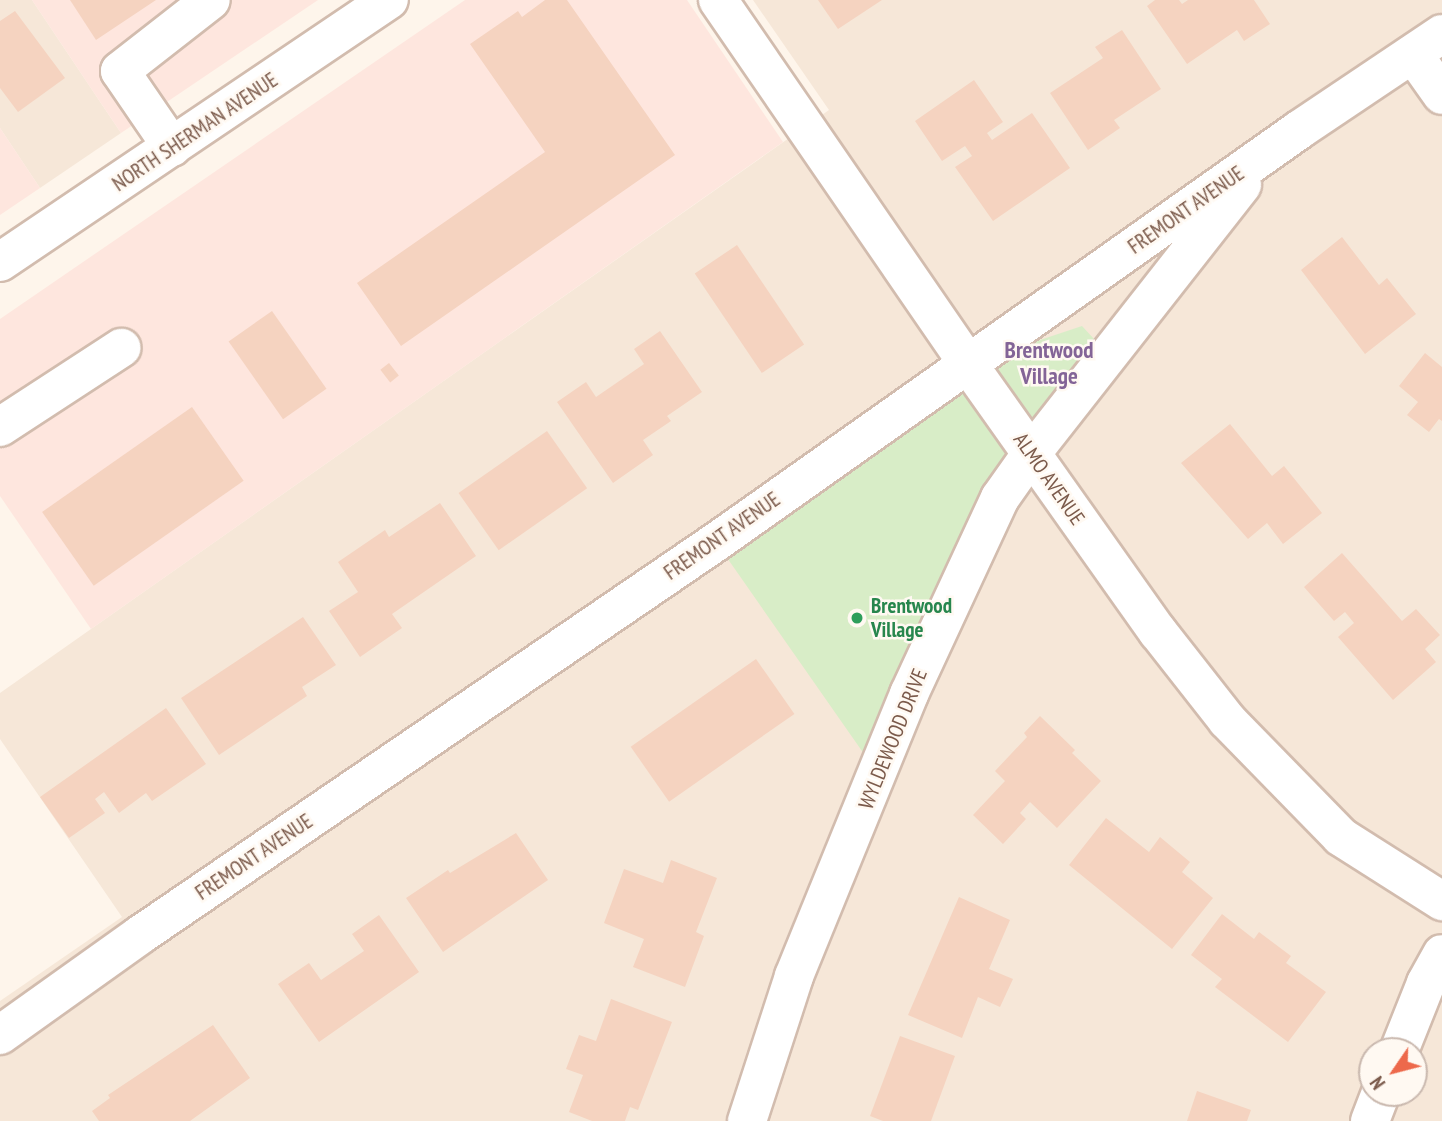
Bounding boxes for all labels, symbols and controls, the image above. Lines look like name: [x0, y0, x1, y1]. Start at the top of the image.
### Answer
street label: NORTH SHERMAN AVENUE: [107, 67, 283, 197]
street label: FREMONT AVENUE: [1123, 160, 1249, 260]
district label: Brentwood Village: [1005, 336, 1093, 390]
street label: ALMO AVENUE: [1008, 428, 1090, 530]
street label: FREMONT AVENUE: [659, 486, 785, 586]
place label: Brentwood Village: [871, 593, 952, 643]
marker: Brentwood Village: [849, 610, 865, 626]
street label: WYLDEWOOD DRIVE: [853, 665, 933, 813]
street label: FREMONT AVENUE: [190, 808, 318, 906]
north arrow: [1358, 1037, 1428, 1107]
text: N: [1365, 1072, 1390, 1094]

